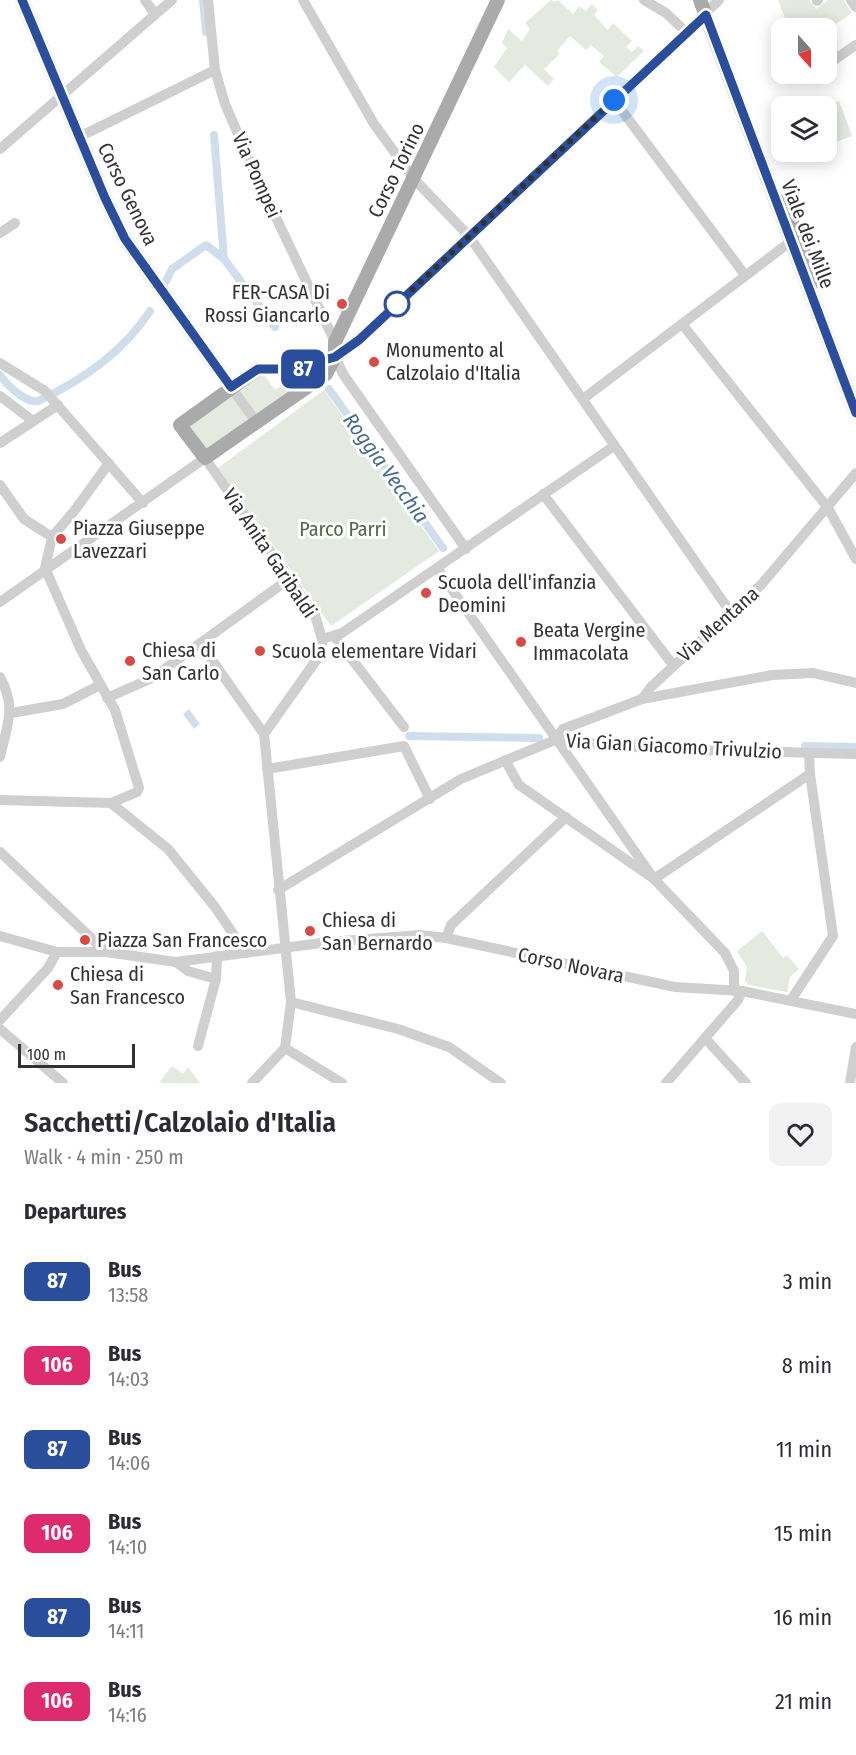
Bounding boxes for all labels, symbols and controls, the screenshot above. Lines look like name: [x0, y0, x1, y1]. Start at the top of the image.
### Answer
north arrow: [771, 18, 837, 84]
map controls: [771, 18, 837, 162]
your location: [599, 85, 629, 115]
button: layers: [771, 96, 837, 162]
street label: Corso Torino: [363, 119, 429, 221]
street label: Via Pompei: [228, 129, 286, 221]
street label: Corso Genova: [93, 139, 163, 249]
street label: Viale dei Mille: [776, 176, 840, 292]
place label: FER-CASA Di Rossi Giancarlo: [205, 280, 330, 327]
unlabelled marker: [384, 291, 410, 317]
marker: FER-CASA Di Rossi Giancarlo: [335, 297, 349, 311]
place label: Monumento al Calzolaio d'Italia: [386, 338, 521, 385]
line badge: 87: [276, 350, 330, 388]
marker: Monumento al Calzolaio d'Italia: [367, 355, 381, 369]
text: 87: [293, 356, 313, 382]
water label: Roggia Vecchia: [337, 408, 435, 528]
street label: Via Anita Garibaldi: [218, 484, 322, 622]
place label: Piazza Giuseppe Lavezzari: [73, 516, 205, 563]
park label: Parco Parri: [299, 517, 387, 541]
marker: Piazza Giuseppe Lavezzari: [54, 532, 68, 546]
place label: Scuola dell'infanzia Deomini: [438, 570, 596, 617]
street label: Via Mentana: [672, 581, 764, 667]
marker: Scuola dell'infanzia Deomini: [419, 586, 433, 600]
place label: Beata Vergine Immacolata: [533, 618, 645, 665]
marker: Beata Vergine Immacolata: [514, 635, 528, 649]
place label: Chiesa di San Carlo: [142, 638, 219, 685]
place label: Scuola elementare Vidari: [272, 639, 477, 663]
marker: Scuola elementare Vidari: [253, 644, 267, 658]
marker: Chiesa di San Carlo: [123, 654, 137, 668]
street label: Via Gian Giacomo Trivulzio: [566, 728, 782, 764]
place label: Chiesa di San Bernardo: [322, 908, 433, 955]
marker: Chiesa di San Bernardo: [303, 924, 317, 938]
place label: Piazza San Francesco: [97, 928, 267, 952]
marker: Piazza San Francesco: [78, 933, 92, 947]
street label: Corso Novara: [516, 942, 626, 988]
place label: Chiesa di San Francesco: [70, 962, 185, 1009]
marker: Chiesa di San Francesco: [51, 978, 65, 992]
scale bar: [18, 1041, 135, 1068]
text: 100 m: [27, 1045, 66, 1064]
button: heart: [769, 1103, 832, 1166]
text: Sacchetti/Calzolaio d'Italia: [24, 1106, 336, 1139]
text: Walk · 4 min · 250 m: [24, 1145, 184, 1169]
text: Departures: [24, 1198, 126, 1225]
text: Bus: [108, 1256, 141, 1283]
text: 87: [47, 1268, 67, 1294]
text: 3 min: [783, 1268, 832, 1295]
text: 13:58: [108, 1283, 148, 1307]
text: Bus: [108, 1340, 141, 1367]
text: 106: [41, 1352, 73, 1378]
text: 8 min: [782, 1352, 832, 1379]
text: 14:03: [108, 1367, 149, 1391]
text: Bus: [108, 1424, 141, 1451]
text: 87: [47, 1436, 67, 1462]
text: 11 min: [776, 1436, 832, 1463]
text: 14:06: [108, 1451, 150, 1475]
text: Bus: [108, 1508, 141, 1535]
text: 106: [41, 1520, 73, 1546]
text: 15 min: [774, 1520, 832, 1547]
text: 14:10: [108, 1535, 147, 1559]
text: Bus: [108, 1592, 141, 1619]
text: 87: [47, 1604, 67, 1630]
text: 16 min: [773, 1604, 832, 1631]
text: 14:11: [108, 1619, 144, 1643]
text: Bus: [108, 1676, 141, 1703]
text: 106: [41, 1688, 73, 1714]
text: 21 min: [775, 1688, 832, 1715]
text: 14:16: [108, 1703, 147, 1727]

